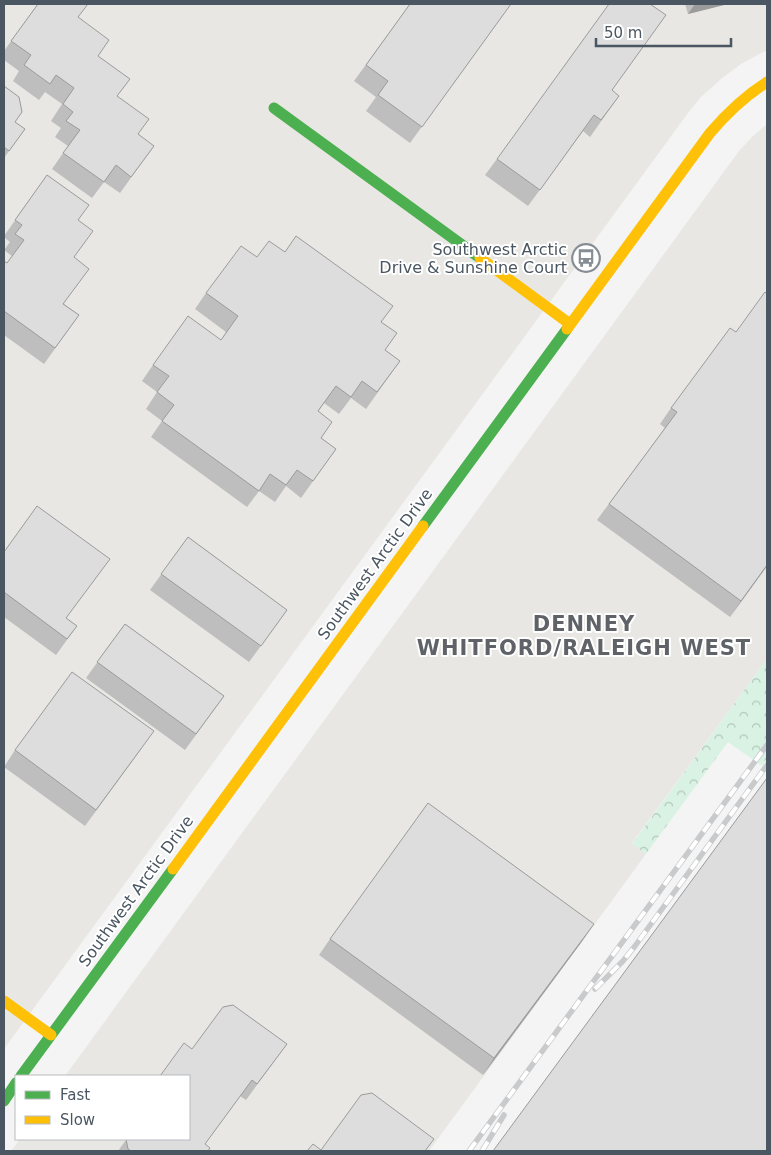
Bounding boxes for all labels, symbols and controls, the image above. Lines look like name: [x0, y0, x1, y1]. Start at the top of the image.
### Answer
scale bar: [596, 15, 731, 47]
text: 50 m: [604, 24, 642, 42]
place label: Southwest Arctic Drive & Sunshine Court: [379, 240, 567, 277]
bus stop icon: Southwest Arctic Drive & Sunshine Court: [571, 243, 601, 273]
street label: Southwest Arctic Drive: [314, 485, 436, 643]
district label: DENNEY WHITFORD/RALEIGH WEST: [417, 612, 751, 660]
street label: Southwest Arctic Drive: [75, 812, 197, 970]
legend: [15, 1075, 190, 1140]
text: Fast: [60, 1086, 90, 1104]
text: Slow: [60, 1111, 95, 1129]

